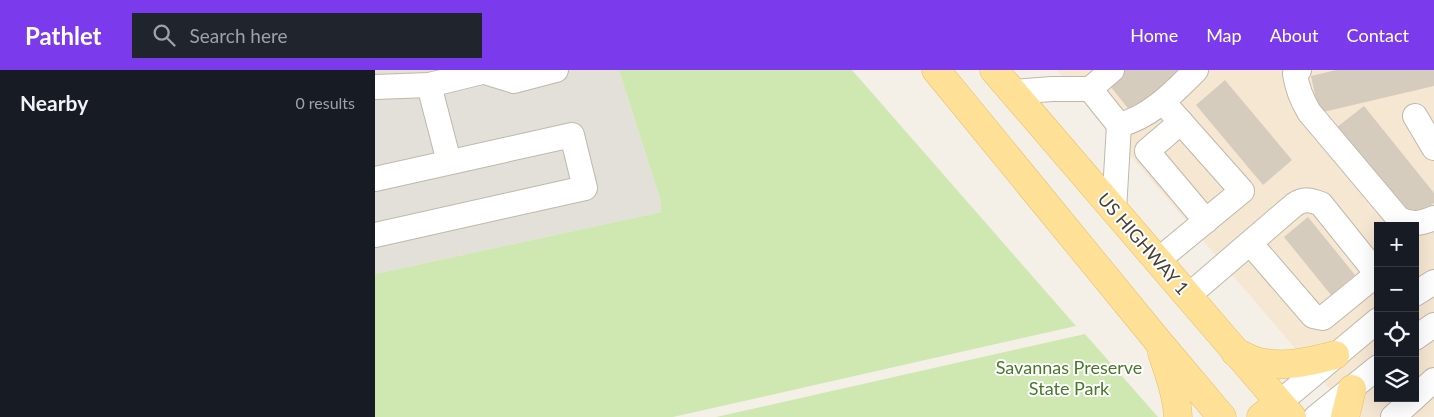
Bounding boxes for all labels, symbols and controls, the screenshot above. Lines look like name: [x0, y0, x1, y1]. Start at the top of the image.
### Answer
search box: [132, 13, 482, 58]
text: Pathlet: [25, 21, 102, 50]
icon: search: [150, 21, 178, 49]
text: Search here: [190, 24, 288, 47]
text: Home: [1130, 24, 1178, 46]
text: Map: [1206, 24, 1242, 46]
text: About: [1270, 24, 1319, 46]
text: Contact: [1347, 24, 1409, 46]
text: Nearby: [20, 90, 88, 115]
text: 0 results: [295, 93, 355, 112]
street label: US HIGHWAY 1: [1094, 188, 1194, 299]
map controls: [1374, 222, 1419, 402]
button: +: [1374, 222, 1419, 267]
button: −: [1374, 267, 1419, 312]
button: locate: [1374, 312, 1419, 357]
park label: Savannas Preserve State Park: [996, 356, 1142, 399]
button: layers: [1374, 357, 1419, 402]

